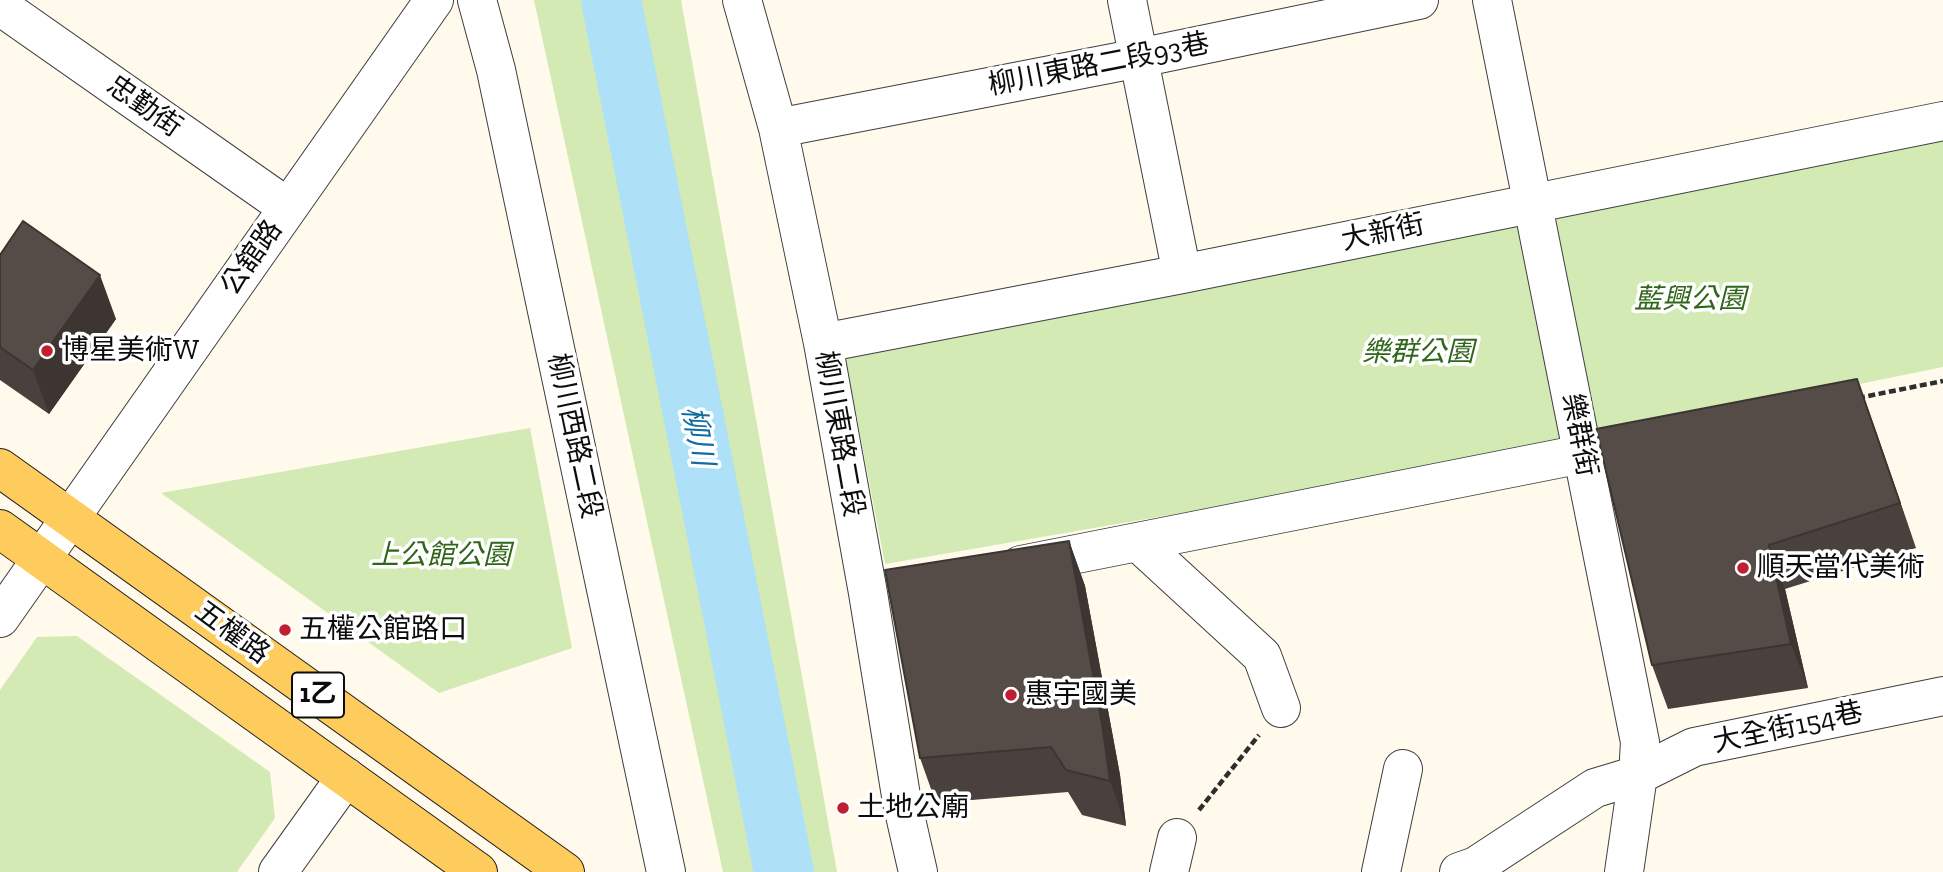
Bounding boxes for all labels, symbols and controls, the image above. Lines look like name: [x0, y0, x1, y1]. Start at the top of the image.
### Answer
street label: 柳川東路二段93巷: [986, 27, 1212, 103]
street label: 忠勤街: [100, 69, 188, 145]
street label: 大新街: [1338, 208, 1428, 258]
street label: 公舘路: [214, 214, 290, 302]
park label: 藍興公園: [1634, 283, 1746, 317]
place label: 博星美術W: [61, 334, 199, 368]
park label: 樂群公園: [1362, 336, 1474, 370]
marker: 博星美術W: [39, 343, 55, 359]
street label: 柳川東路二段: [808, 348, 870, 520]
street label: 柳川西路二段: [540, 350, 608, 522]
street label: 樂群街: [1554, 391, 1604, 479]
water label: 柳川: [674, 403, 720, 469]
park label: 上公館公園: [371, 539, 511, 573]
place label: 順天當代美術: [1757, 551, 1925, 585]
marker: 順天當代美術: [1735, 560, 1751, 576]
street label: 五權路: [188, 595, 276, 671]
place label: 五權公館路口: [299, 613, 467, 647]
marker: 五權公館路口: [277, 622, 293, 638]
road number: 1乙: [292, 673, 344, 718]
place label: 惠宇國美: [1025, 678, 1137, 712]
marker: 惠宇國美: [1003, 687, 1019, 703]
street label: 大全街154巷: [1710, 696, 1866, 760]
place label: 土地公廟: [857, 791, 969, 825]
marker: 土地公廟: [835, 800, 851, 816]

